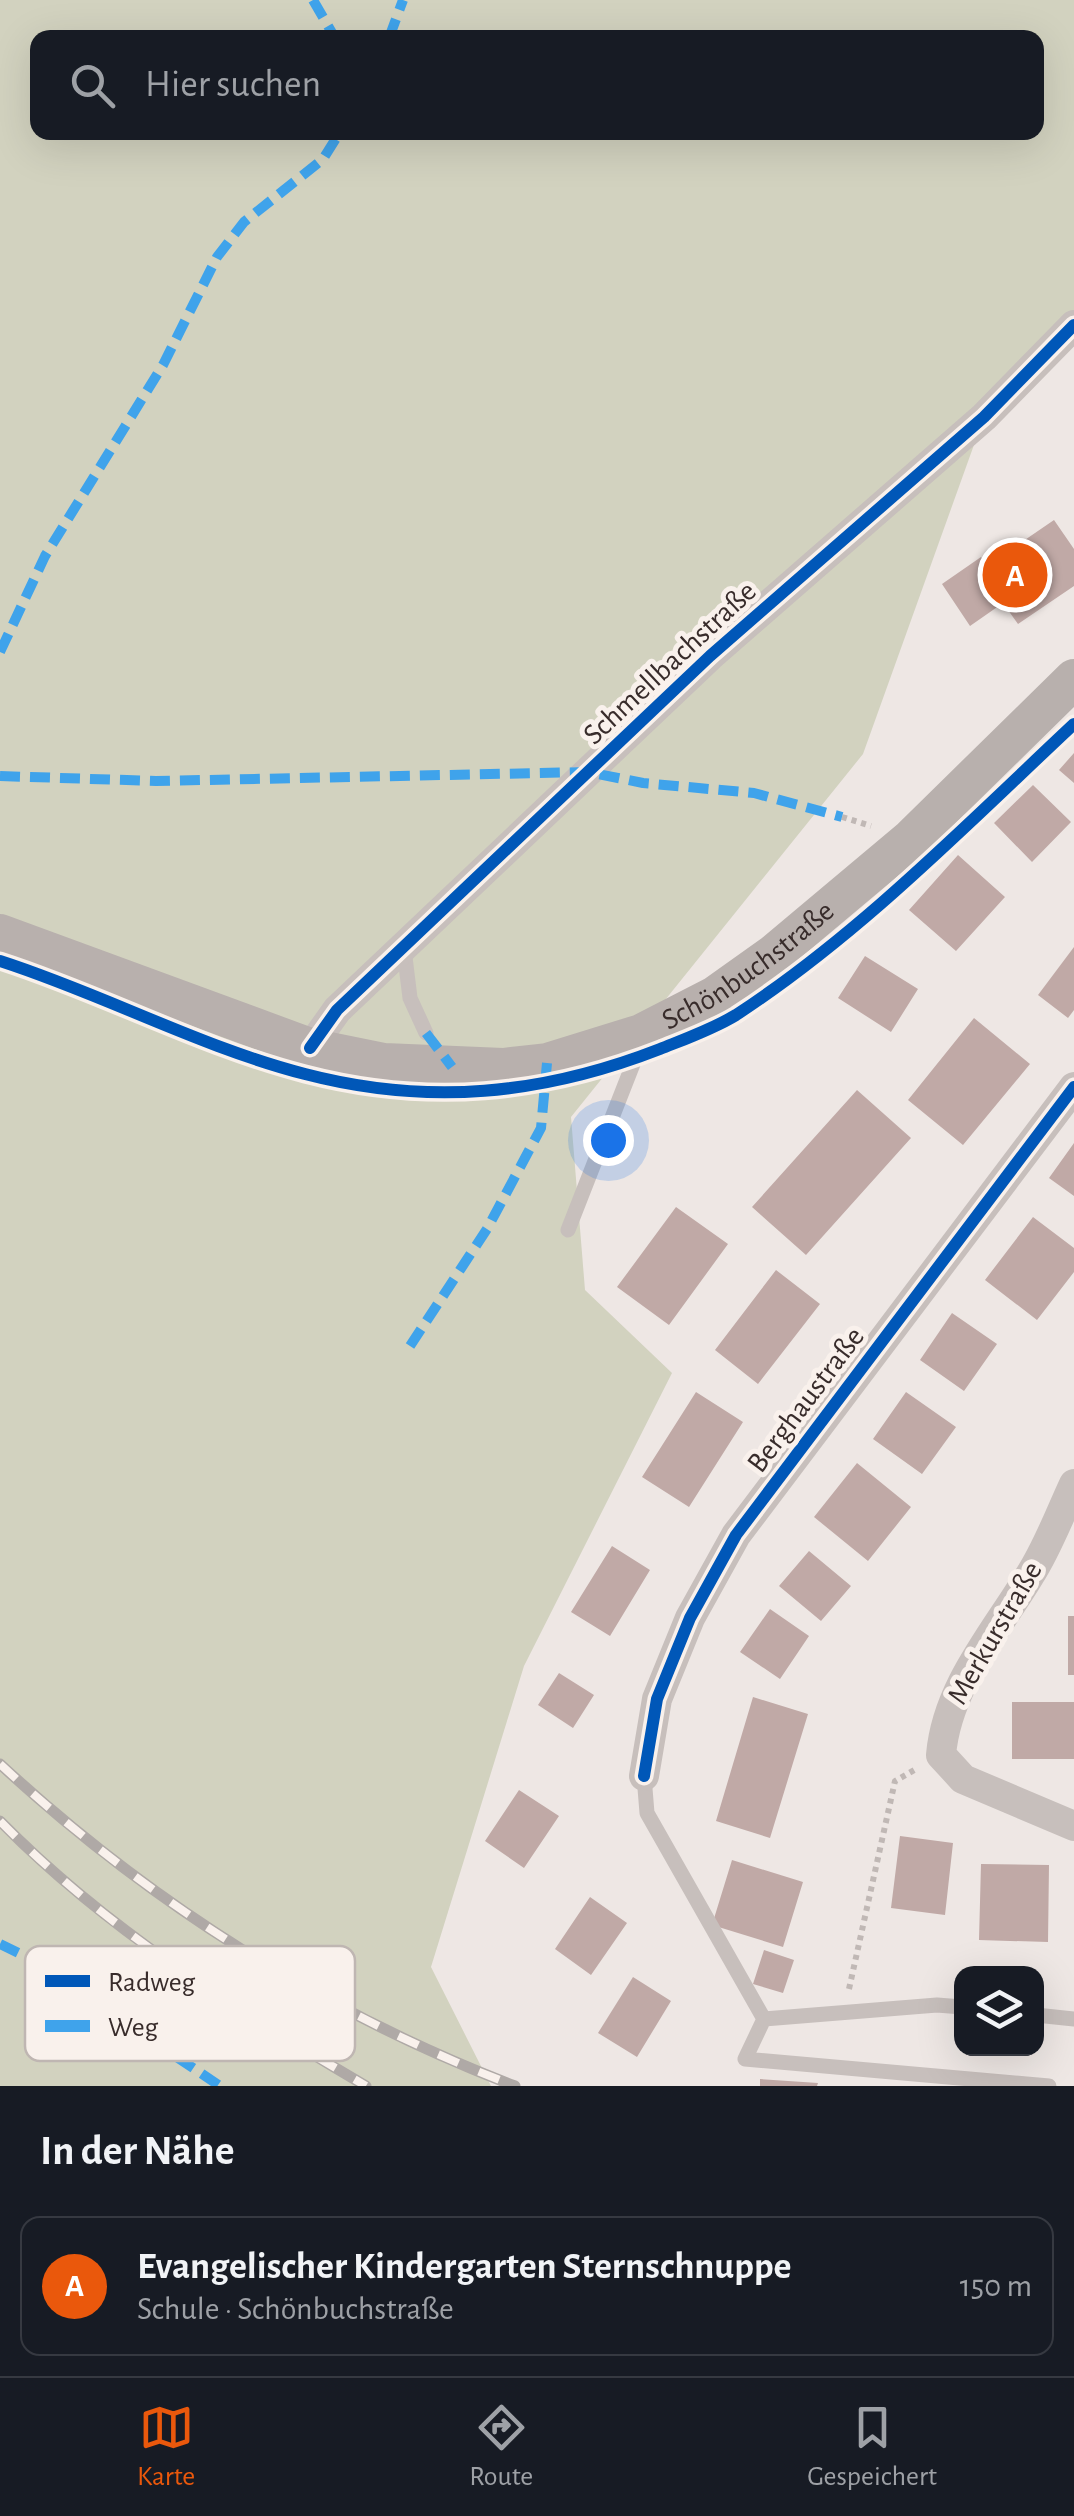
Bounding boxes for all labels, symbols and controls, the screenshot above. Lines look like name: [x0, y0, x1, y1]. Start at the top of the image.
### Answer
search box: [30, 30, 1044, 140]
icon: search: [65, 58, 120, 113]
text: Hier suchen: [145, 66, 321, 104]
pin: A: [982, 538, 1048, 612]
street label: Schmellbachstraße: [578, 576, 762, 750]
street label: Schönbuchstraße: [657, 895, 840, 1035]
your location: [583, 1115, 634, 1166]
street label: Berghaustraße: [742, 1322, 870, 1478]
street label: Merkurstraße: [942, 1556, 1048, 1710]
legend: [25, 1946, 355, 2061]
map controls: [954, 1966, 1044, 2056]
button: layers: [954, 1966, 1044, 2056]
text: Radweg: [108, 1969, 195, 1997]
text: Weg: [108, 2014, 158, 2042]
text: In der Nähe: [40, 2130, 235, 2172]
text: Evangelischer Kindergarten Sternschnuppe: [137, 2248, 792, 2286]
text: A: [65, 2270, 84, 2302]
text: 150 m: [960, 2270, 1032, 2302]
text: Schule · Schönbuchstraße: [137, 2293, 454, 2325]
tab: Karte: [137, 2400, 195, 2494]
tab: Route: [469, 2400, 533, 2494]
tab: Gespeichert: [807, 2400, 937, 2494]

